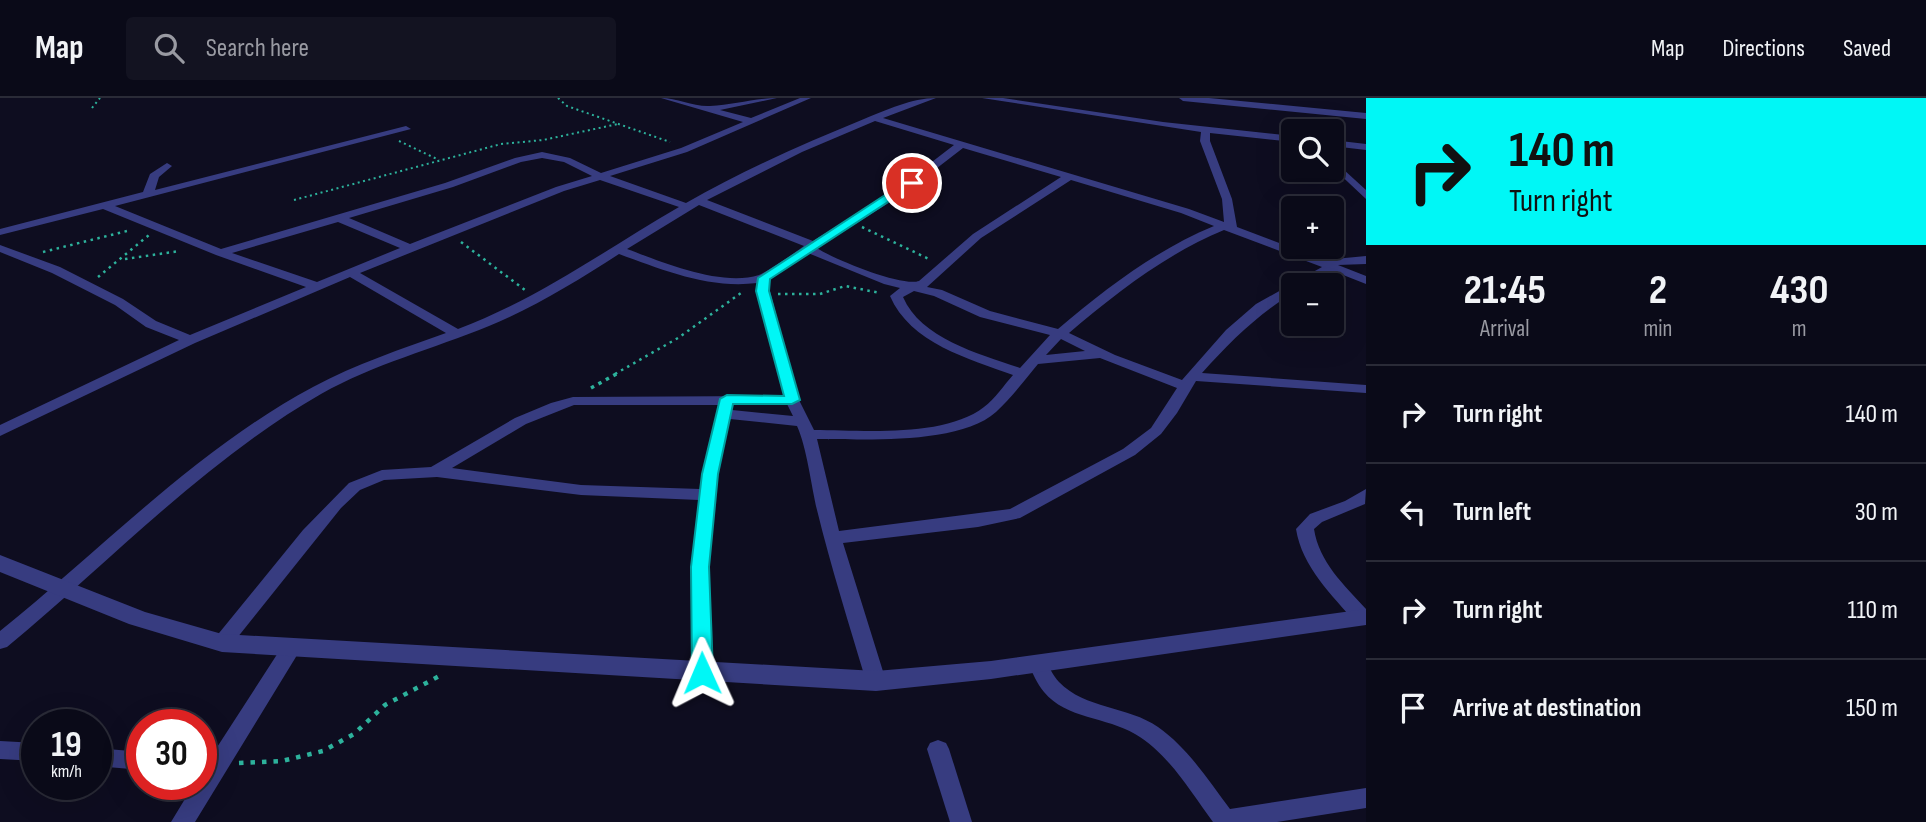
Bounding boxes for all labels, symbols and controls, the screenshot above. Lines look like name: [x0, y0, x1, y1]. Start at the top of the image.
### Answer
search box: [126, 17, 616, 80]
text: Map: [35, 28, 84, 68]
icon: search: [150, 29, 188, 67]
text: Search here: [206, 33, 309, 64]
text: Map: [1651, 34, 1684, 63]
text: Directions: [1722, 34, 1805, 63]
text: Saved: [1843, 34, 1891, 63]
map controls: [1281, 119, 1344, 336]
button: search: [1281, 119, 1344, 182]
text: 140 m: [1509, 122, 1615, 181]
icon: right: [1394, 126, 1485, 217]
pin: [882, 153, 942, 213]
icon: arrive: [893, 164, 931, 202]
text: Turn right: [1509, 182, 1613, 221]
button: +: [1281, 196, 1344, 259]
text: 21:45: [1464, 265, 1546, 316]
text: 2: [1649, 265, 1667, 316]
text: 430: [1770, 265, 1828, 316]
button: −: [1281, 273, 1344, 336]
text: Arrival: [1480, 315, 1529, 343]
text: min: [1643, 315, 1672, 343]
text: m: [1792, 315, 1807, 343]
icon: right: [1394, 395, 1432, 433]
text: Turn right: [1453, 399, 1542, 430]
text: 140 m: [1846, 399, 1898, 430]
icon: left: [1394, 493, 1432, 531]
text: Turn left: [1453, 497, 1531, 528]
text: 30 m: [1855, 497, 1898, 528]
icon: right: [1394, 591, 1432, 629]
text: Turn right: [1453, 595, 1542, 626]
text: 110 m: [1847, 595, 1898, 626]
position arrow: [665, 636, 739, 710]
icon: arrive: [1394, 689, 1432, 727]
text: Arrive at destination: [1453, 693, 1641, 724]
text: 150 m: [1846, 693, 1898, 724]
speed limit sign: 30: [126, 709, 217, 800]
text: 19: [51, 724, 82, 767]
text: km/h: [51, 761, 82, 782]

